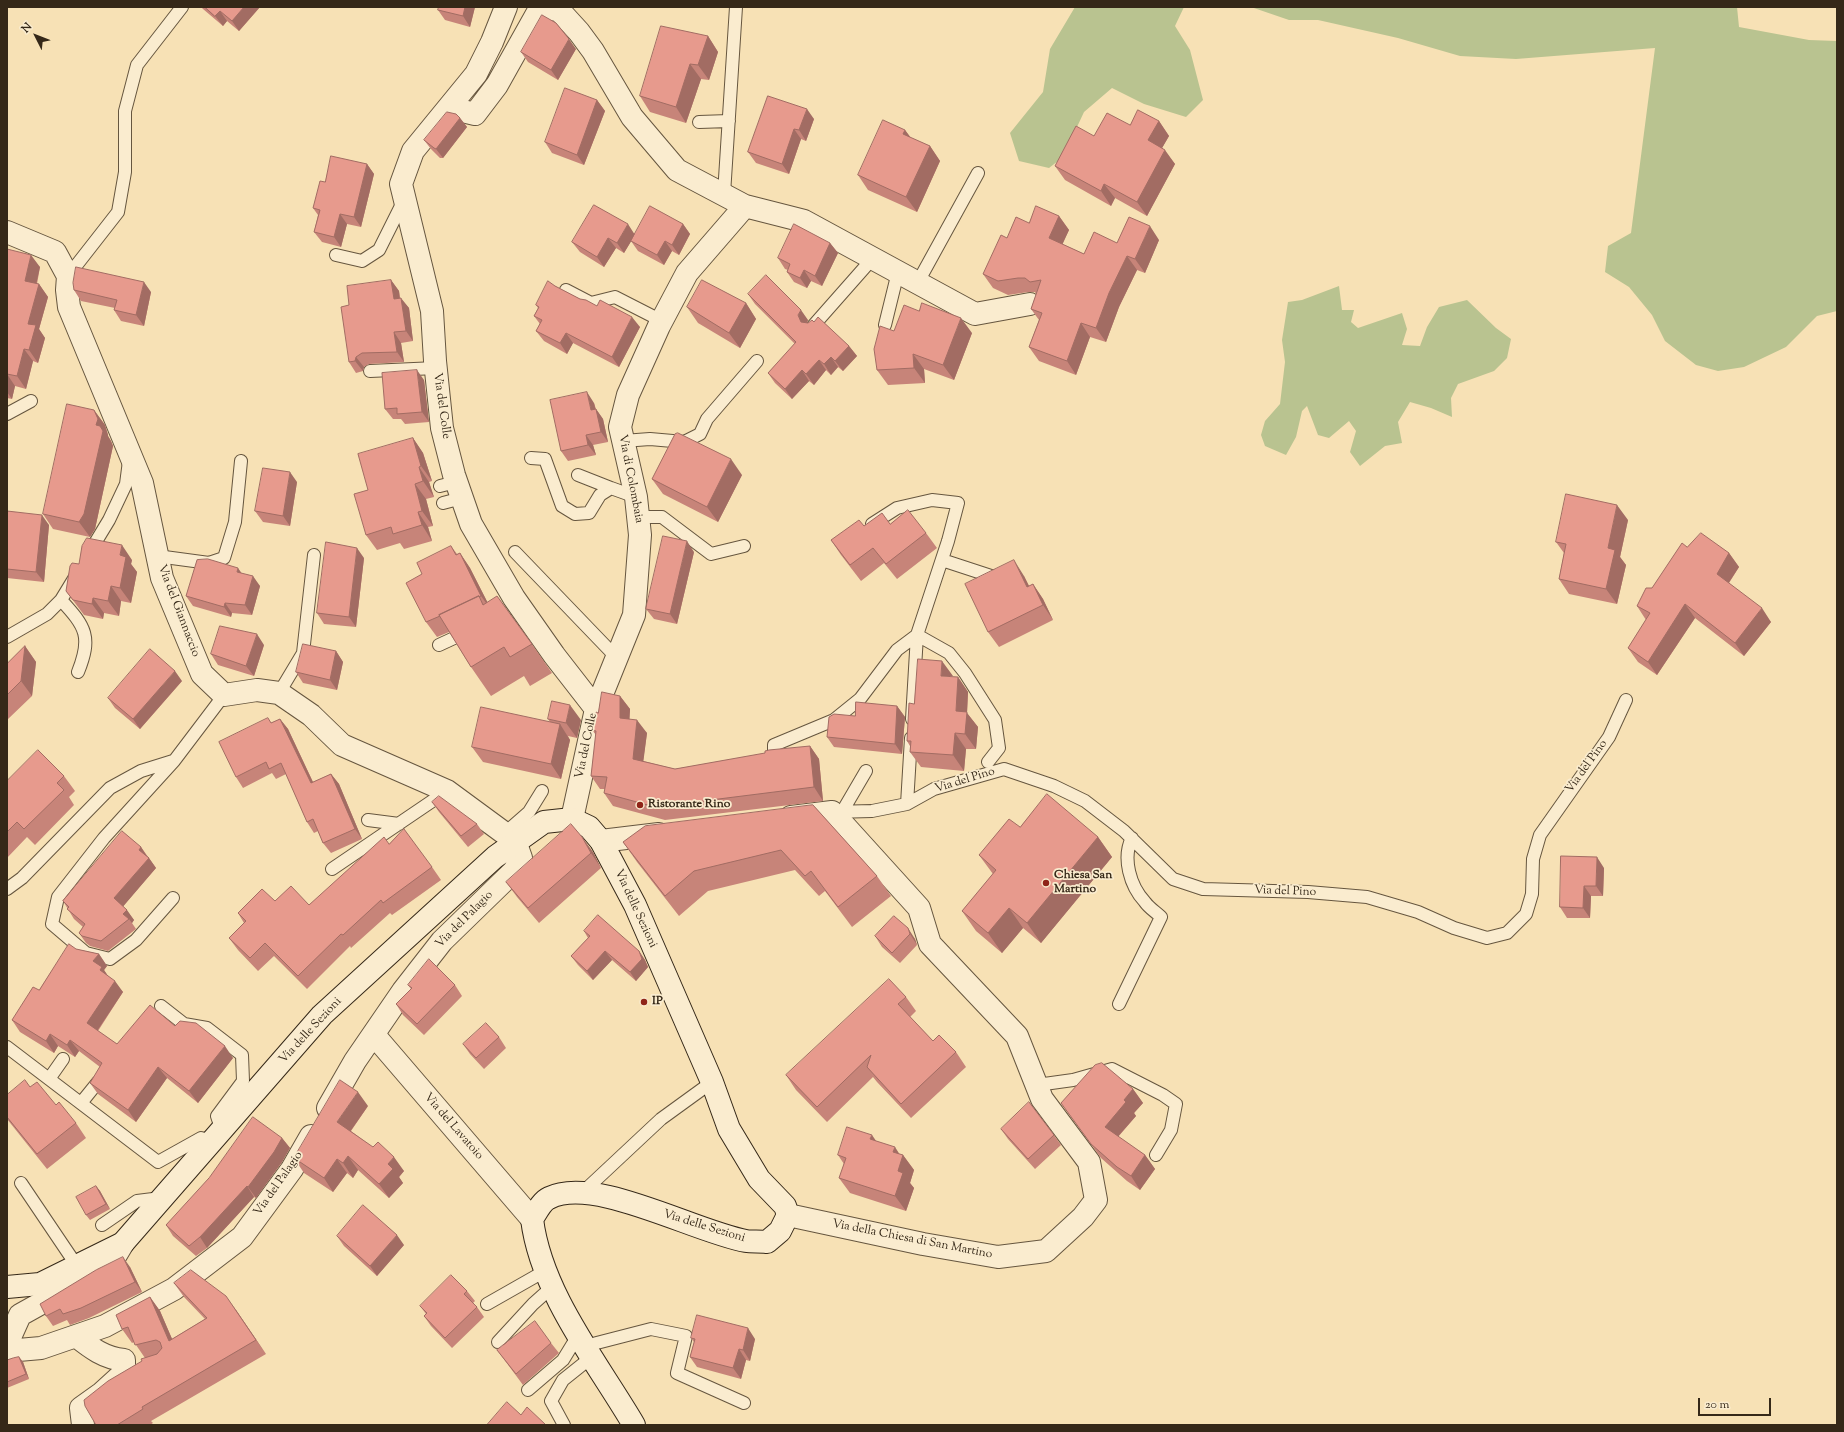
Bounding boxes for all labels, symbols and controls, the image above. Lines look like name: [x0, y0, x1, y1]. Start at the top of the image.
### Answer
north arrow: [16, 16, 56, 56]
text: N: [18, 19, 36, 37]
street label: Via del Colle: [429, 372, 453, 440]
street label: Via di Colombaia: [614, 434, 646, 524]
street label: Via del Giannaccio: [154, 563, 202, 659]
street label: Via del Colle: [573, 712, 601, 780]
street label: Via del Pino: [1563, 738, 1611, 796]
street label: Via del Pino: [933, 765, 997, 797]
place label: Ristorante Rino: [648, 798, 730, 812]
marker: Ristorante Rino: [635, 800, 645, 810]
street label: Via delle Sezioni: [610, 867, 660, 951]
place label: Chiesa San Martino: [1054, 869, 1112, 897]
marker: Chiesa San Martino: [1041, 878, 1051, 888]
street label: Via del Pino: [1254, 884, 1316, 900]
street label: Via del Palagio: [433, 888, 497, 952]
street label: Via delle Sezioni: [277, 995, 345, 1067]
place label: IP: [652, 995, 663, 1009]
marker: IP: [639, 997, 649, 1007]
street label: Via del Lavatoio: [420, 1091, 486, 1163]
street label: Via del Palagio: [252, 1149, 306, 1219]
street label: Via delle Sezioni: [661, 1208, 747, 1246]
street label: Via della Chiesa di San Martino: [831, 1217, 993, 1263]
scale bar: [1700, 1390, 1773, 1416]
text: 20 m: [1705, 1396, 1729, 1414]

